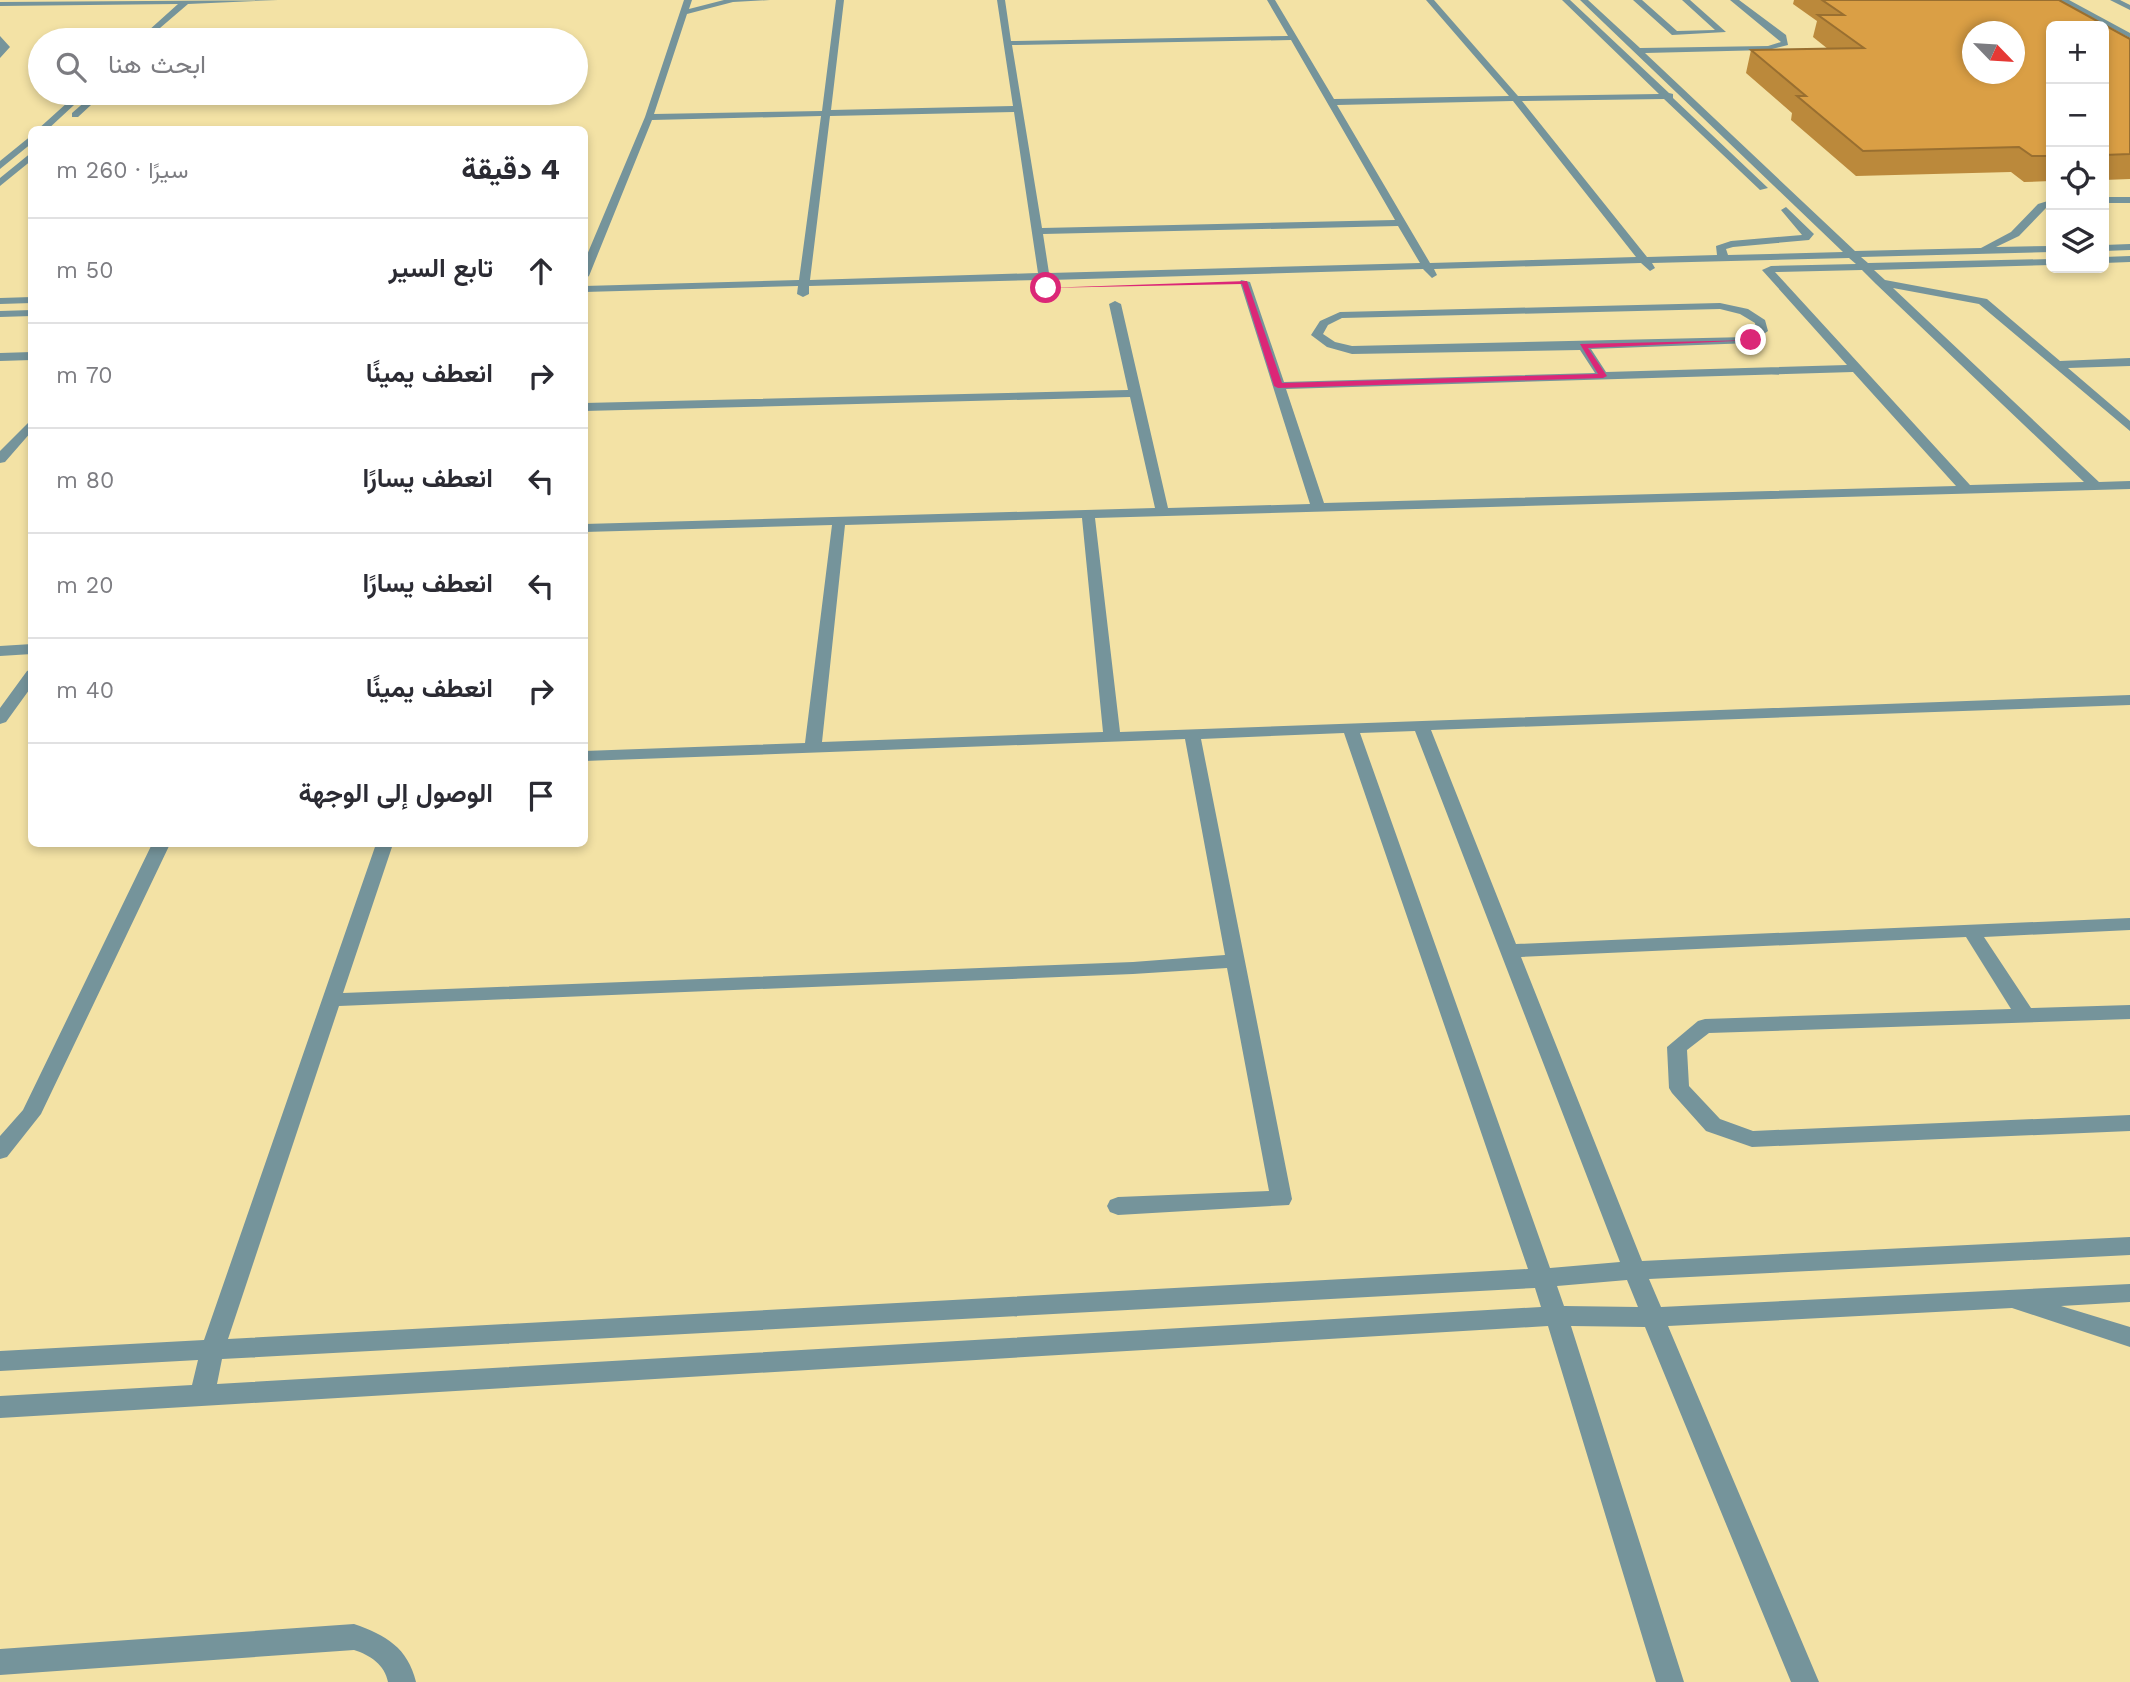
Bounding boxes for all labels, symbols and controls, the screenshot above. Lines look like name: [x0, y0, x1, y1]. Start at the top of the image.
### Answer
north arrow: [1962, 21, 2025, 84]
map controls: [2046, 21, 2109, 273]
button: +: [2046, 21, 2109, 84]
search box: [28, 28, 588, 105]
icon: search: [52, 48, 90, 86]
text: ابحث هنا: [108, 49, 206, 79]
button: −: [2046, 84, 2109, 147]
button: locate: [2046, 147, 2109, 210]
text: 4 دقيقة: [461, 151, 560, 186]
text: سيرًا · 260 m: [56, 157, 188, 184]
button: layers: [2046, 210, 2109, 273]
icon: ahead: [522, 252, 560, 290]
text: تابع السير: [389, 253, 493, 283]
text: 50 m: [56, 257, 113, 284]
route start: [1030, 272, 1061, 303]
route end: [1735, 324, 1766, 355]
icon: right: [522, 357, 560, 395]
text: انعطف يمينًا: [366, 358, 493, 388]
text: 70 m: [56, 362, 113, 389]
icon: left: [522, 462, 560, 500]
text: انعطف يسارًا: [363, 463, 493, 493]
text: 80 m: [56, 467, 114, 494]
icon: left: [522, 567, 560, 605]
text: انعطف يسارًا: [363, 568, 493, 598]
text: 20 m: [56, 572, 113, 599]
icon: right: [522, 672, 560, 710]
text: انعطف يمينًا: [366, 673, 493, 703]
text: 40 m: [56, 677, 114, 704]
icon: arrive: [522, 777, 560, 815]
text: الوصول إلى الوجهة: [298, 778, 493, 808]

